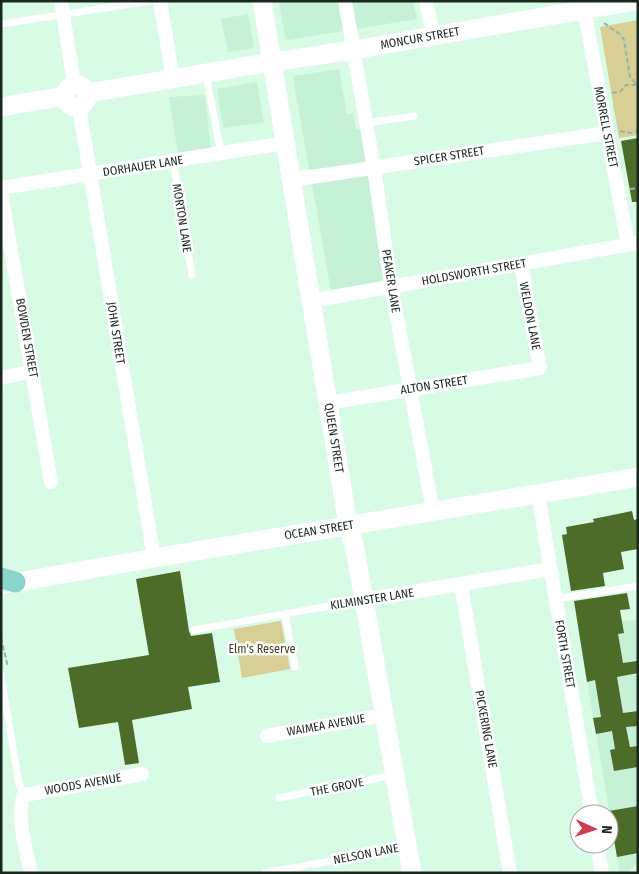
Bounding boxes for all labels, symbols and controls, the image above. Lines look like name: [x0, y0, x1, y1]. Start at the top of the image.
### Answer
street label: MONCUR STREET: [379, 24, 461, 52]
street label: MORRELL STREET: [591, 85, 621, 169]
street label: SPICER STREET: [413, 143, 486, 168]
street label: DORHAUER LANE: [102, 153, 185, 179]
street label: MORTON LANE: [170, 183, 194, 254]
street label: PEAKER LANE: [379, 248, 403, 314]
street label: HOLDSWORTH STREET: [421, 256, 528, 288]
street label: WELDON LANE: [517, 281, 544, 352]
street label: BOWDEN STREET: [13, 297, 41, 379]
street label: JOHN STREET: [104, 301, 128, 366]
street label: ALTON STREET: [399, 373, 469, 397]
street label: QUEEN STREET: [322, 402, 347, 474]
street label: OCEAN STREET: [283, 518, 355, 542]
street label: KILMINSTER LANE: [329, 585, 415, 613]
street label: FORTH STREET: [552, 619, 578, 690]
park label: Elm's Reserve: [229, 642, 295, 656]
street label: PICKERING LANE: [472, 689, 500, 769]
street label: WAIMEA AVENUE: [286, 711, 367, 739]
street label: WOODS AVENUE: [44, 770, 123, 798]
street label: THE GROVE: [309, 775, 365, 799]
north arrow: [569, 804, 619, 854]
text: N: [598, 825, 615, 834]
street label: NELSON LANE: [332, 841, 400, 867]

